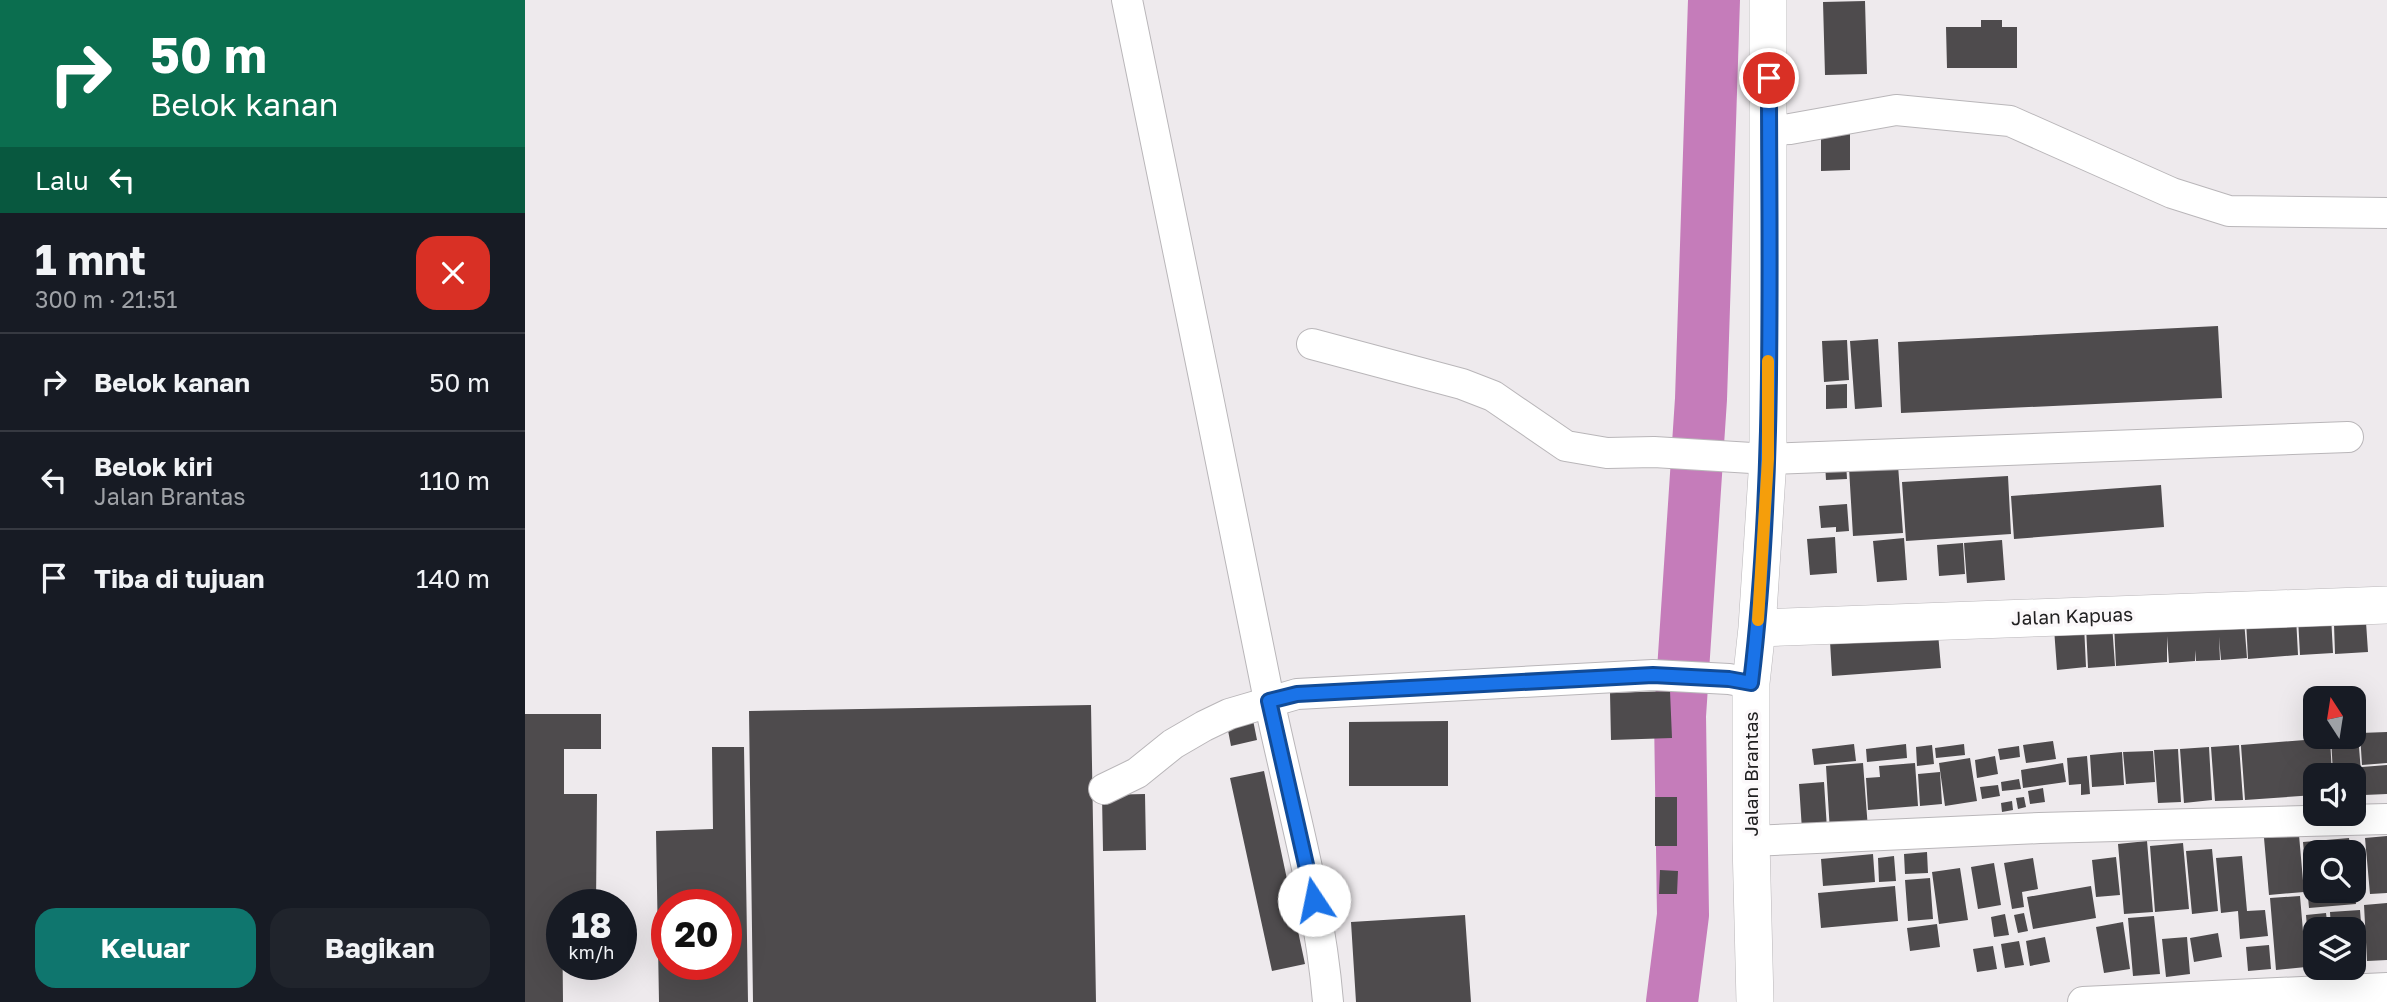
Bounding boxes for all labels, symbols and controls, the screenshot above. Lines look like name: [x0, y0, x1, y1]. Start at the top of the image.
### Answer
text: 50 m: [150, 25, 267, 84]
icon: right: [35, 28, 126, 119]
pin: [1739, 48, 1799, 108]
icon: arrive: [1750, 59, 1788, 97]
text: Belok kanan: [150, 85, 338, 123]
icon: left: [103, 161, 141, 199]
text: Lalu: [35, 165, 89, 196]
text: 1 mnt: [35, 234, 146, 284]
button: close: [416, 236, 490, 310]
text: 300 m · 21:51: [35, 285, 177, 313]
icon: right: [35, 363, 73, 401]
text: Belok kanan: [94, 367, 250, 398]
text: 50 m: [429, 367, 490, 398]
text: Belok kiri: [94, 451, 213, 482]
icon: left: [35, 461, 73, 499]
text: 110 m: [419, 465, 490, 496]
text: Jalan Brantas: [94, 482, 245, 510]
icon: arrive: [35, 559, 73, 597]
text: Tiba di tujuan: [94, 563, 264, 594]
text: 140 m: [416, 563, 490, 594]
street label: Jalan Kapuas: [2011, 602, 2133, 629]
north arrow: [2303, 686, 2366, 749]
map controls: [2303, 686, 2366, 980]
street label: Jalan Brantas: [1739, 711, 1762, 837]
button: sound: [2303, 763, 2366, 826]
button: search: [2303, 840, 2366, 903]
position arrow: [1277, 863, 1351, 937]
speed limit sign: 20: [651, 889, 742, 980]
text: 18: [571, 904, 612, 946]
button: Keluar: [35, 908, 256, 988]
button: Bagikan: [270, 908, 490, 988]
button: layers: [2303, 917, 2366, 980]
text: km/h: [569, 941, 614, 963]

